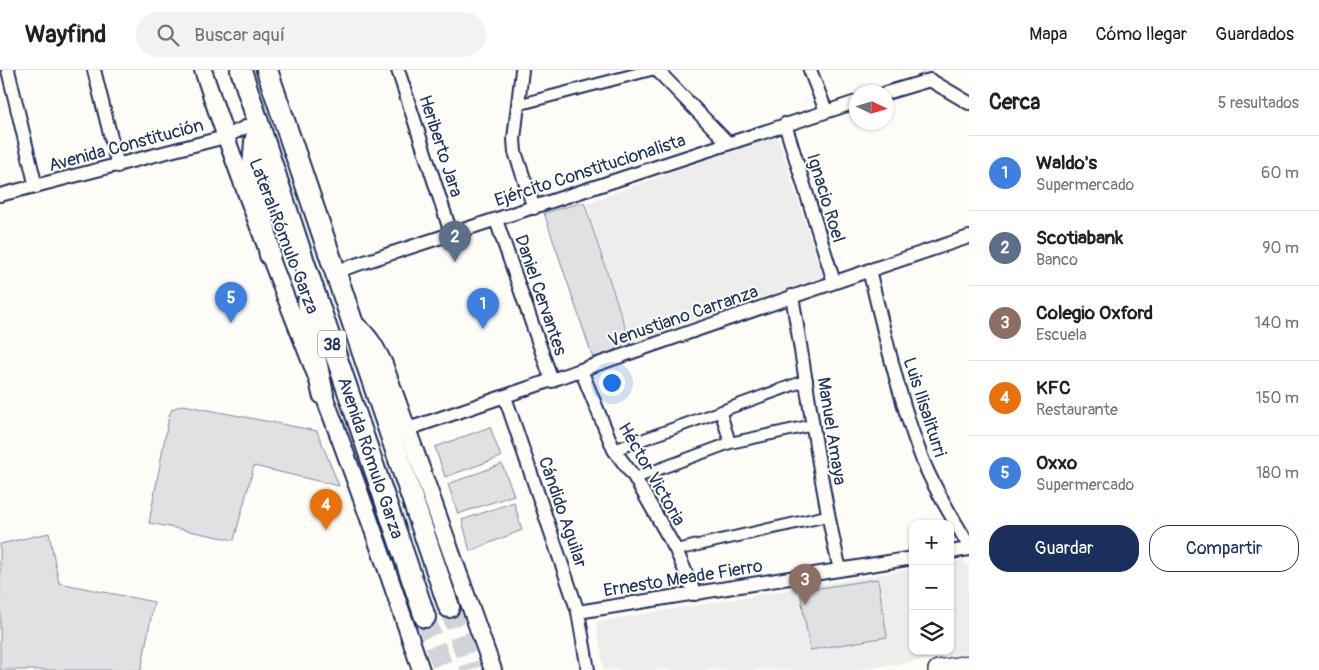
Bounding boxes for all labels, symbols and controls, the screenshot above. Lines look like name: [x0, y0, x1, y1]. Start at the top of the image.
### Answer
search box: [136, 12, 486, 57]
text: Wayfind: [25, 20, 106, 49]
icon: search: [154, 21, 182, 49]
text: Buscar aquí: [194, 23, 285, 47]
text: Mapa: [1029, 23, 1067, 46]
text: Cómo llegar: [1095, 23, 1187, 46]
text: Guardados: [1215, 23, 1294, 46]
north arrow: [849, 85, 894, 130]
text: Cerca: [989, 89, 1040, 116]
street label: Heriberto Jara: [413, 92, 468, 200]
text: 5 resultados: [1218, 93, 1299, 113]
street label: Avenida Constitución: [46, 114, 206, 177]
street label: Ejército Constitucionalista: [492, 129, 689, 212]
street label: Ignacio Roel: [801, 151, 850, 245]
text: Waldo's: [1036, 151, 1097, 175]
street label: Lateral Rómulo Garza: [243, 155, 324, 317]
text: 1: [1002, 163, 1008, 183]
text: 60 m: [1261, 163, 1299, 183]
text: Supermercado: [1036, 175, 1134, 195]
pin: 2: [439, 221, 471, 262]
text: Scotiabank: [1036, 226, 1123, 250]
street label: Daniel Cervantes: [509, 232, 572, 359]
text: 2: [1001, 238, 1009, 258]
text: 90 m: [1262, 238, 1299, 258]
text: Banco: [1036, 250, 1078, 270]
street label: Venustiano Carranza: [605, 280, 761, 353]
pin: 5: [215, 282, 247, 323]
pin: 1: [467, 288, 499, 329]
text: Colegio Oxford: [1036, 301, 1153, 325]
text: 3: [1001, 313, 1009, 333]
text: 140 m: [1255, 313, 1299, 333]
text: Escuela: [1036, 325, 1087, 345]
road number: 38: [318, 330, 346, 358]
street label: Luis Ilisaliturri: [898, 355, 951, 460]
your location: [599, 370, 625, 396]
street label: Avenida Rómulo Garza: [332, 374, 409, 542]
street label: Manuel Amaya: [812, 376, 851, 487]
text: KFC: [1036, 376, 1071, 400]
text: 4: [1000, 388, 1010, 408]
text: 150 m: [1255, 388, 1299, 408]
text: Restaurante: [1036, 400, 1118, 420]
street label: Héctor Victoria: [613, 419, 690, 530]
text: Oxxo: [1036, 451, 1077, 475]
street label: Cándido Aguilar: [533, 454, 592, 571]
text: 5: [1001, 463, 1009, 483]
text: 180 m: [1256, 463, 1299, 483]
text: Supermercado: [1036, 475, 1134, 495]
pin: 4: [310, 489, 342, 530]
map controls: [909, 520, 954, 655]
button: +: [909, 520, 954, 565]
button: Guardar: [989, 525, 1139, 572]
button: Compartir: [1149, 525, 1299, 572]
street label: Ernesto Meade Fierro: [602, 555, 765, 602]
pin: 3: [789, 564, 821, 605]
button: −: [909, 565, 954, 610]
button: layers: [909, 610, 954, 655]

